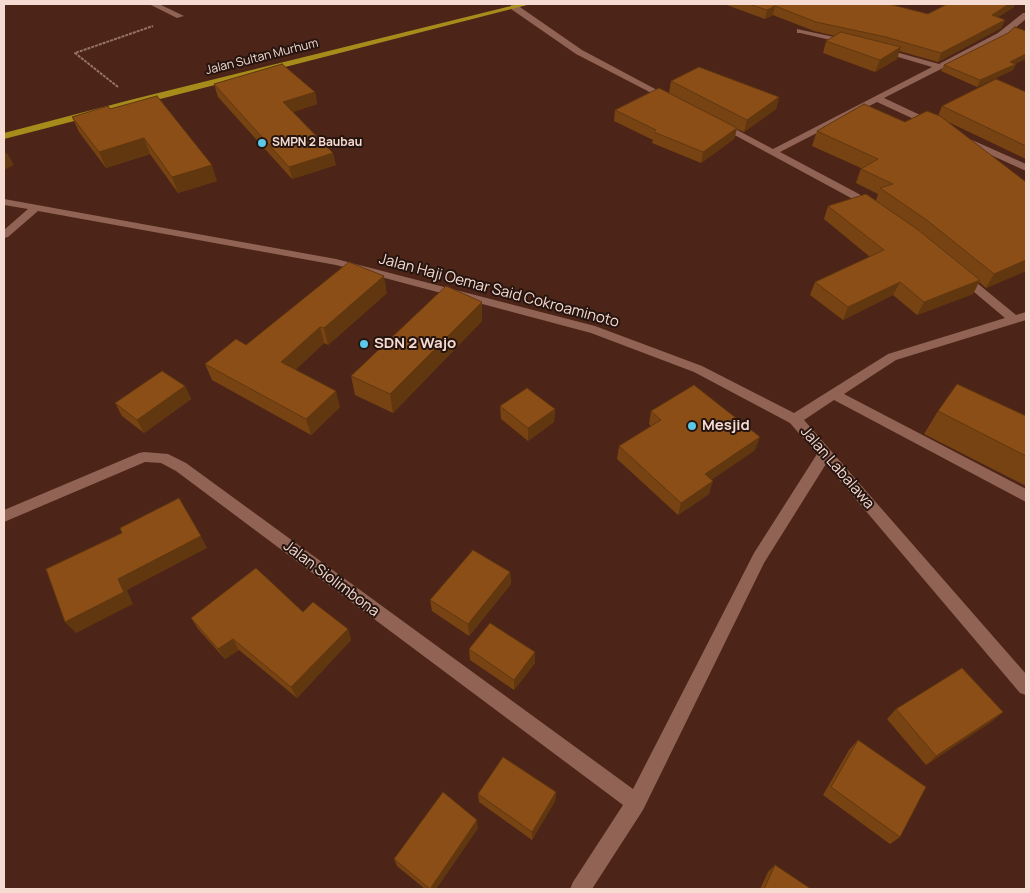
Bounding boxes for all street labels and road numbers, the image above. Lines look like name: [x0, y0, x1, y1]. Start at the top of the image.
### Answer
street label: Jalan Sultan Murhum: [204, 36, 320, 78]
street label: Jalan Haji Oemar Said Cokroaminoto: [377, 250, 621, 332]
street label: Jalan Labalawa: [796, 423, 878, 513]
street label: Jalan Siolimbona: [280, 537, 382, 621]

